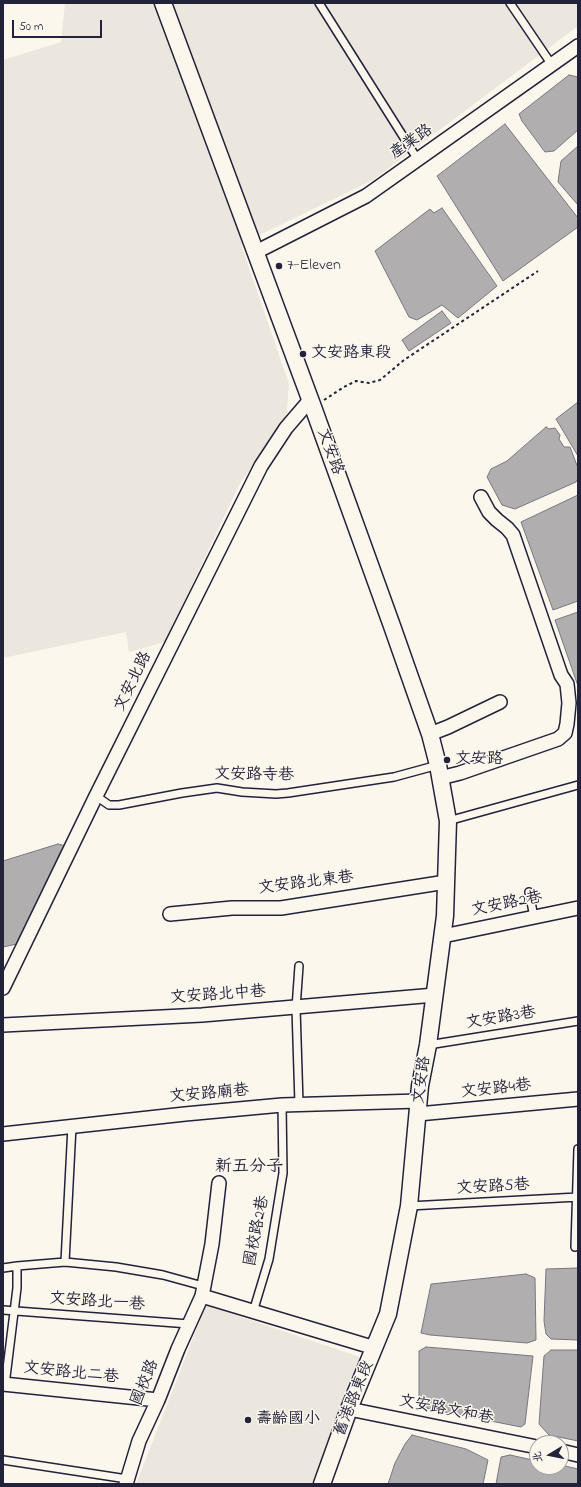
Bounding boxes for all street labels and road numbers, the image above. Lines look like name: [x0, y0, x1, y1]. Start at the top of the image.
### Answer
street label: 產業路: [387, 121, 437, 165]
street label: 文安路: [312, 426, 346, 478]
street label: 文安北路: [111, 649, 157, 715]
street label: 文安路寺巷: [214, 766, 294, 786]
street label: 文安路北東巷: [257, 869, 355, 899]
street label: 文安路2巷: [470, 889, 544, 921]
street label: 文安路北中巷: [169, 983, 267, 1009]
street label: 文安路3巷: [465, 1004, 537, 1034]
street label: 文安路: [410, 1055, 436, 1105]
street label: 文安路4巷: [460, 1077, 532, 1103]
street label: 文安路廟巷: [168, 1082, 250, 1108]
street label: 文安路5巷: [456, 1176, 530, 1200]
street label: 國校路2巷: [242, 1194, 274, 1268]
street label: 文安路北一巷: [48, 1290, 146, 1316]
street label: 國校路: [128, 1357, 164, 1409]
street label: 舊港路東段: [331, 1358, 379, 1440]
street label: 文安路北二巷: [22, 1359, 120, 1389]
street label: 文安路文和巷: [397, 1392, 495, 1430]

